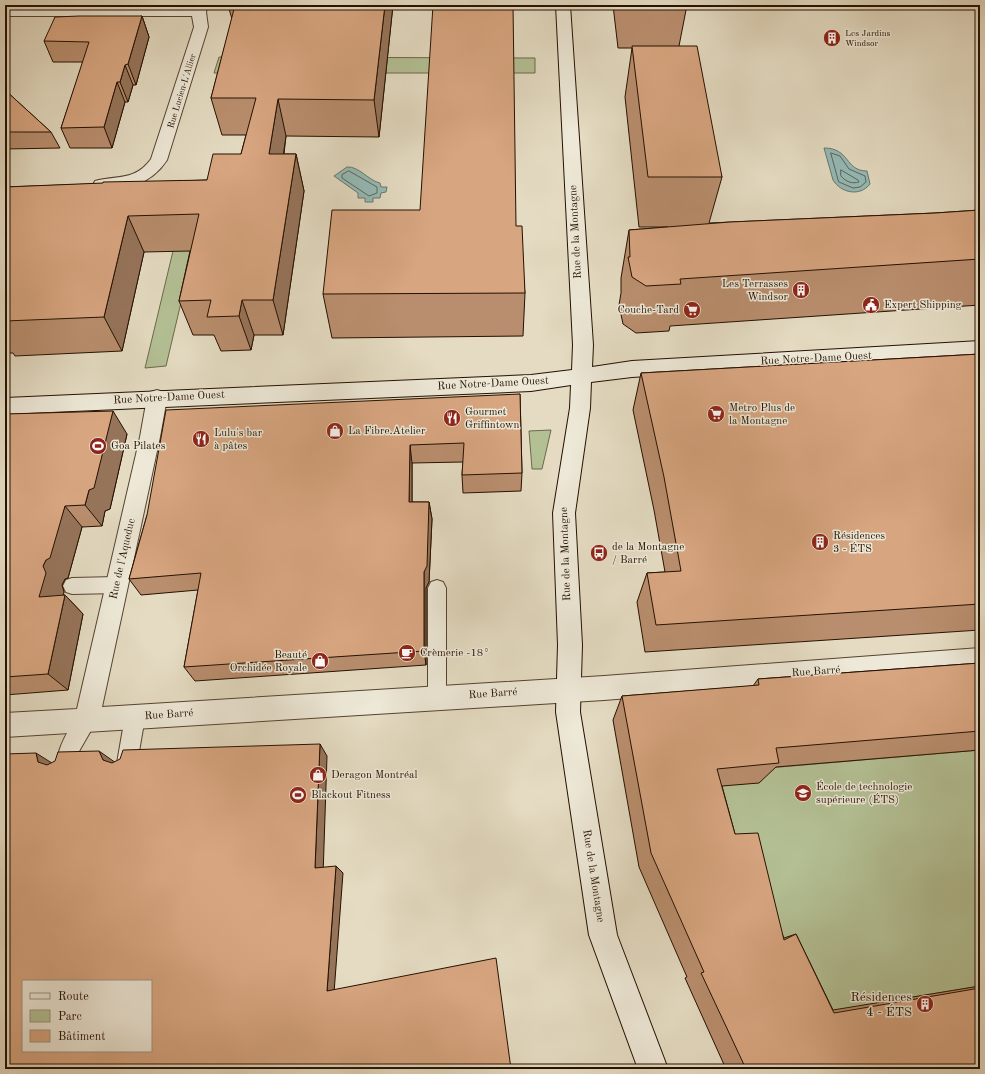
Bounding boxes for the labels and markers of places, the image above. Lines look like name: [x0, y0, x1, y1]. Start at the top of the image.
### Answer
building icon: Les Jardins Windsor: [822, 28, 842, 48]
place label: Les Jardins Windsor: [845, 29, 891, 48]
place label: Les Terrasses Windsor: [722, 279, 788, 303]
building icon: Les Terrasses Windsor: [791, 280, 811, 300]
public building icon: Expert Shipping: [861, 295, 881, 315]
supermarket icon: Couche-Tard: [682, 300, 702, 320]
place label: Expert Shipping: [884, 300, 962, 311]
place label: Couche-Tard: [617, 305, 679, 316]
place label: Metro Plus de la Montagne: [729, 403, 795, 427]
supermarket icon: Metro Plus de la Montagne: [706, 404, 726, 424]
place label: Gourmet Griffintown: [465, 407, 519, 431]
restaurant icon: Gourmet Griffintown: [442, 408, 462, 428]
shop icon: La Fibre.Atelier: [325, 421, 345, 441]
place label: La Fibre.Atelier: [348, 426, 426, 437]
place label: Lulu's bar à pâtes: [214, 428, 263, 452]
restaurant icon: Lulu's bar à pâtes: [191, 429, 211, 449]
sports icon: Goa Pilates: [88, 436, 108, 456]
place label: Goa Pilates: [111, 441, 166, 452]
place label: Résidences 3 - ÉTS: [833, 531, 885, 555]
building icon: Résidences 3 - ÉTS: [810, 532, 830, 552]
place label: de la Montagne / Barré: [612, 542, 684, 566]
bus stop icon: de la Montagne / Barré: [589, 543, 609, 563]
cafe icon: Crèmerie -18°: [397, 643, 417, 663]
place label: Crèmerie -18°: [420, 648, 490, 659]
place label: Beauté Orchidée Royale: [230, 650, 307, 674]
shop icon: Beauté Orchidée Royale: [310, 651, 330, 671]
shop icon: Deragon Montréal: [308, 765, 328, 785]
place label: Deragon Montréal: [331, 770, 417, 781]
place label: École de technologie supérieure (ÉTS): [816, 780, 912, 806]
school or university icon: École de technologie supérieure (ÉTS): [793, 783, 813, 803]
sports icon: Blackout Fitness: [288, 785, 308, 805]
place label: Blackout Fitness: [311, 790, 391, 801]
place label: Résidences 4 - ÉTS: [850, 991, 912, 1019]
building icon: Résidences 4 - ÉTS: [915, 994, 935, 1014]

